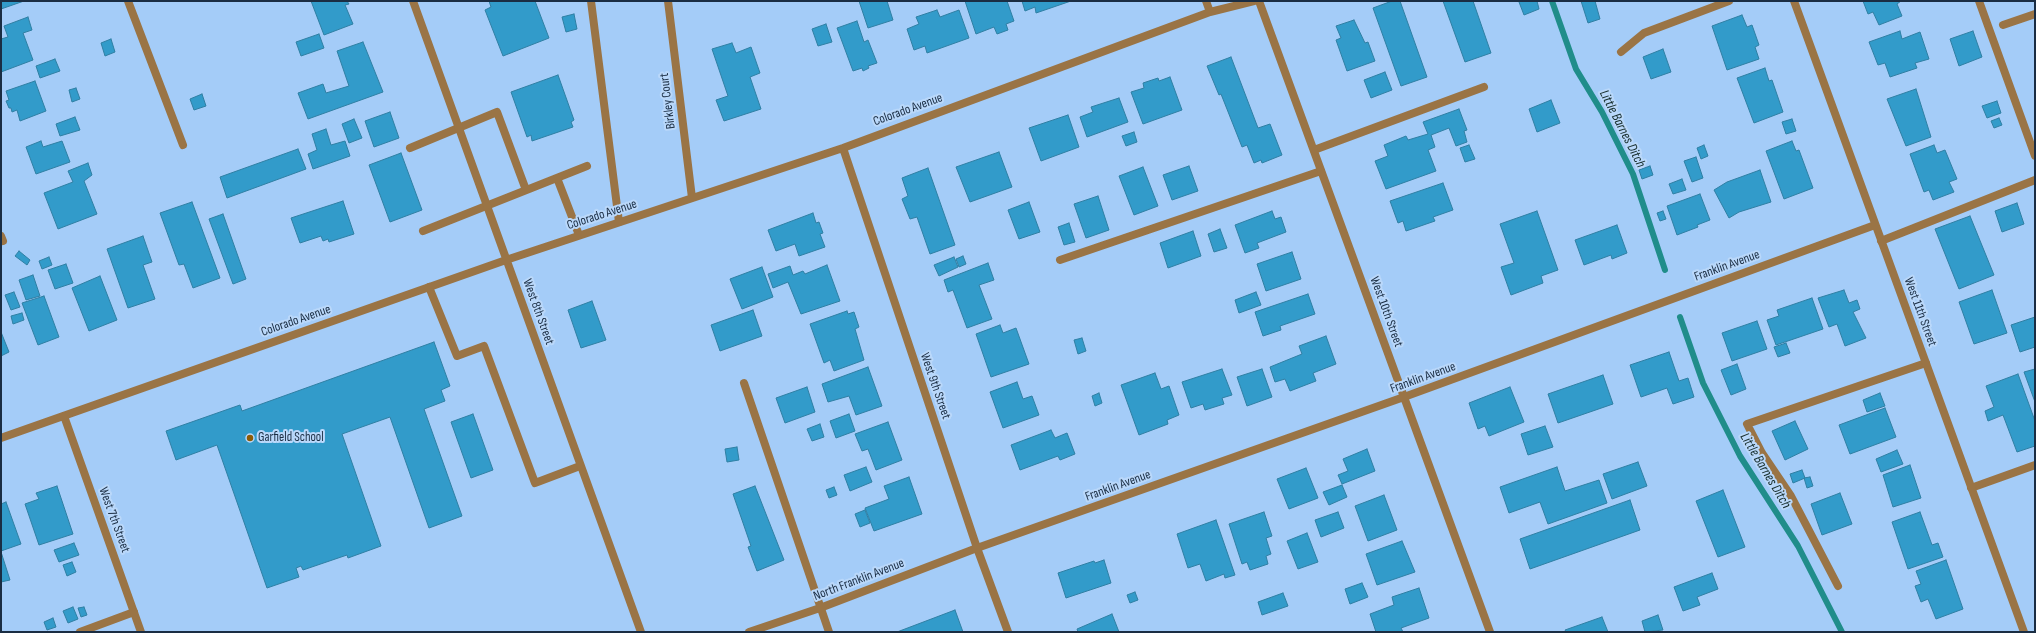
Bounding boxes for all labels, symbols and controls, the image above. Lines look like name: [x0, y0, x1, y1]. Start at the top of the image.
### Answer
street label: Birkley Court: [657, 72, 679, 130]
water label: Little Barnes Ditch: [1595, 87, 1649, 171]
street label: Colorado Avenue: [871, 90, 945, 130]
street label: Colorado Avenue: [565, 196, 639, 234]
street label: Franklin Avenue: [1692, 247, 1762, 285]
street label: West 10th Street: [1366, 275, 1406, 349]
street label: West 11th Street: [1900, 275, 1940, 349]
street label: West 8th Street: [519, 277, 557, 347]
street label: Colorado Avenue: [259, 302, 333, 340]
street label: West 9th Street: [916, 351, 954, 421]
street label: Franklin Avenue: [1388, 359, 1458, 397]
place label: Garfield School: [258, 430, 324, 446]
water label: Little Barnes Ditch: [1736, 430, 1794, 512]
marker: Garfield School: [245, 433, 255, 443]
street label: Franklin Avenue: [1083, 467, 1153, 505]
street label: West 7th Street: [95, 485, 133, 555]
street label: North Franklin Avenue: [811, 556, 907, 604]

